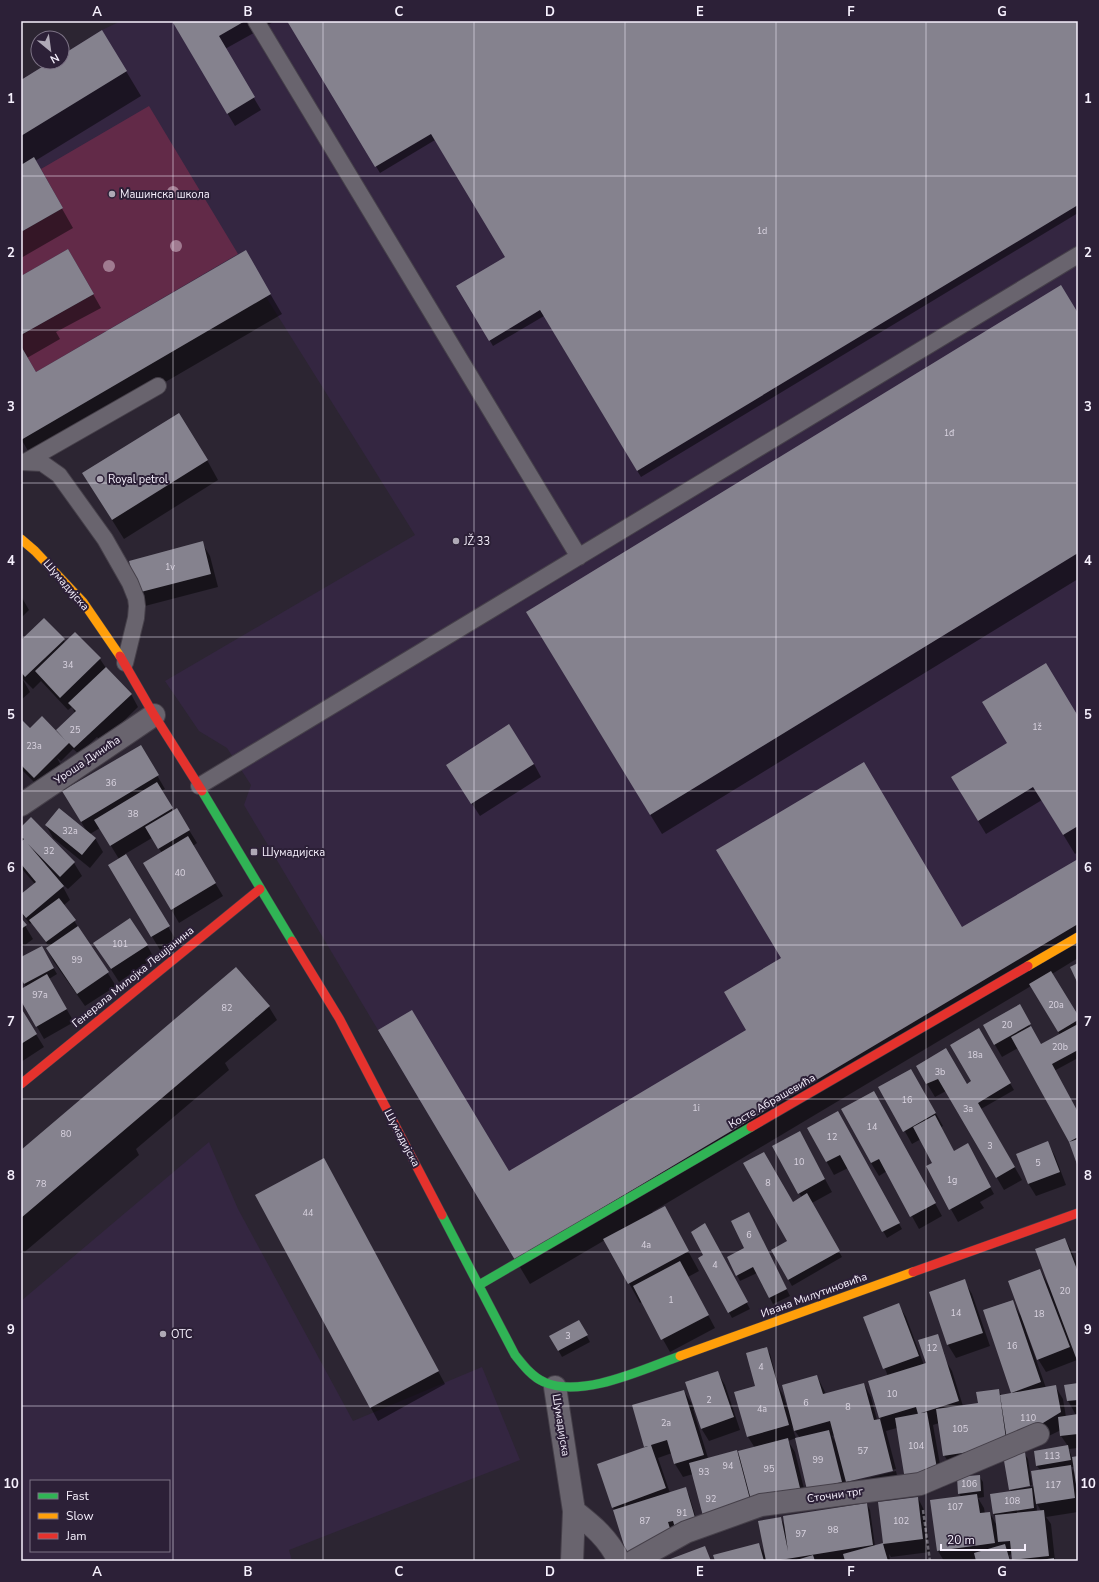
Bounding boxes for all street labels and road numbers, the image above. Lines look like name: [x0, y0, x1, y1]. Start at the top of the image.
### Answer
street label: Шумадијска: [40, 556, 92, 614]
street label: Уроша Динића: [50, 732, 123, 788]
street label: Генерала Милојка Лешјанина: [69, 923, 197, 1031]
street label: Косте Абрашевића: [726, 1070, 818, 1132]
street label: Шумадијска: [381, 1107, 423, 1169]
street label: Ивана Милутиновића: [759, 1269, 869, 1321]
street label: Шумадијска: [549, 1393, 573, 1457]
street label: Сточни трг: [806, 1484, 864, 1506]

